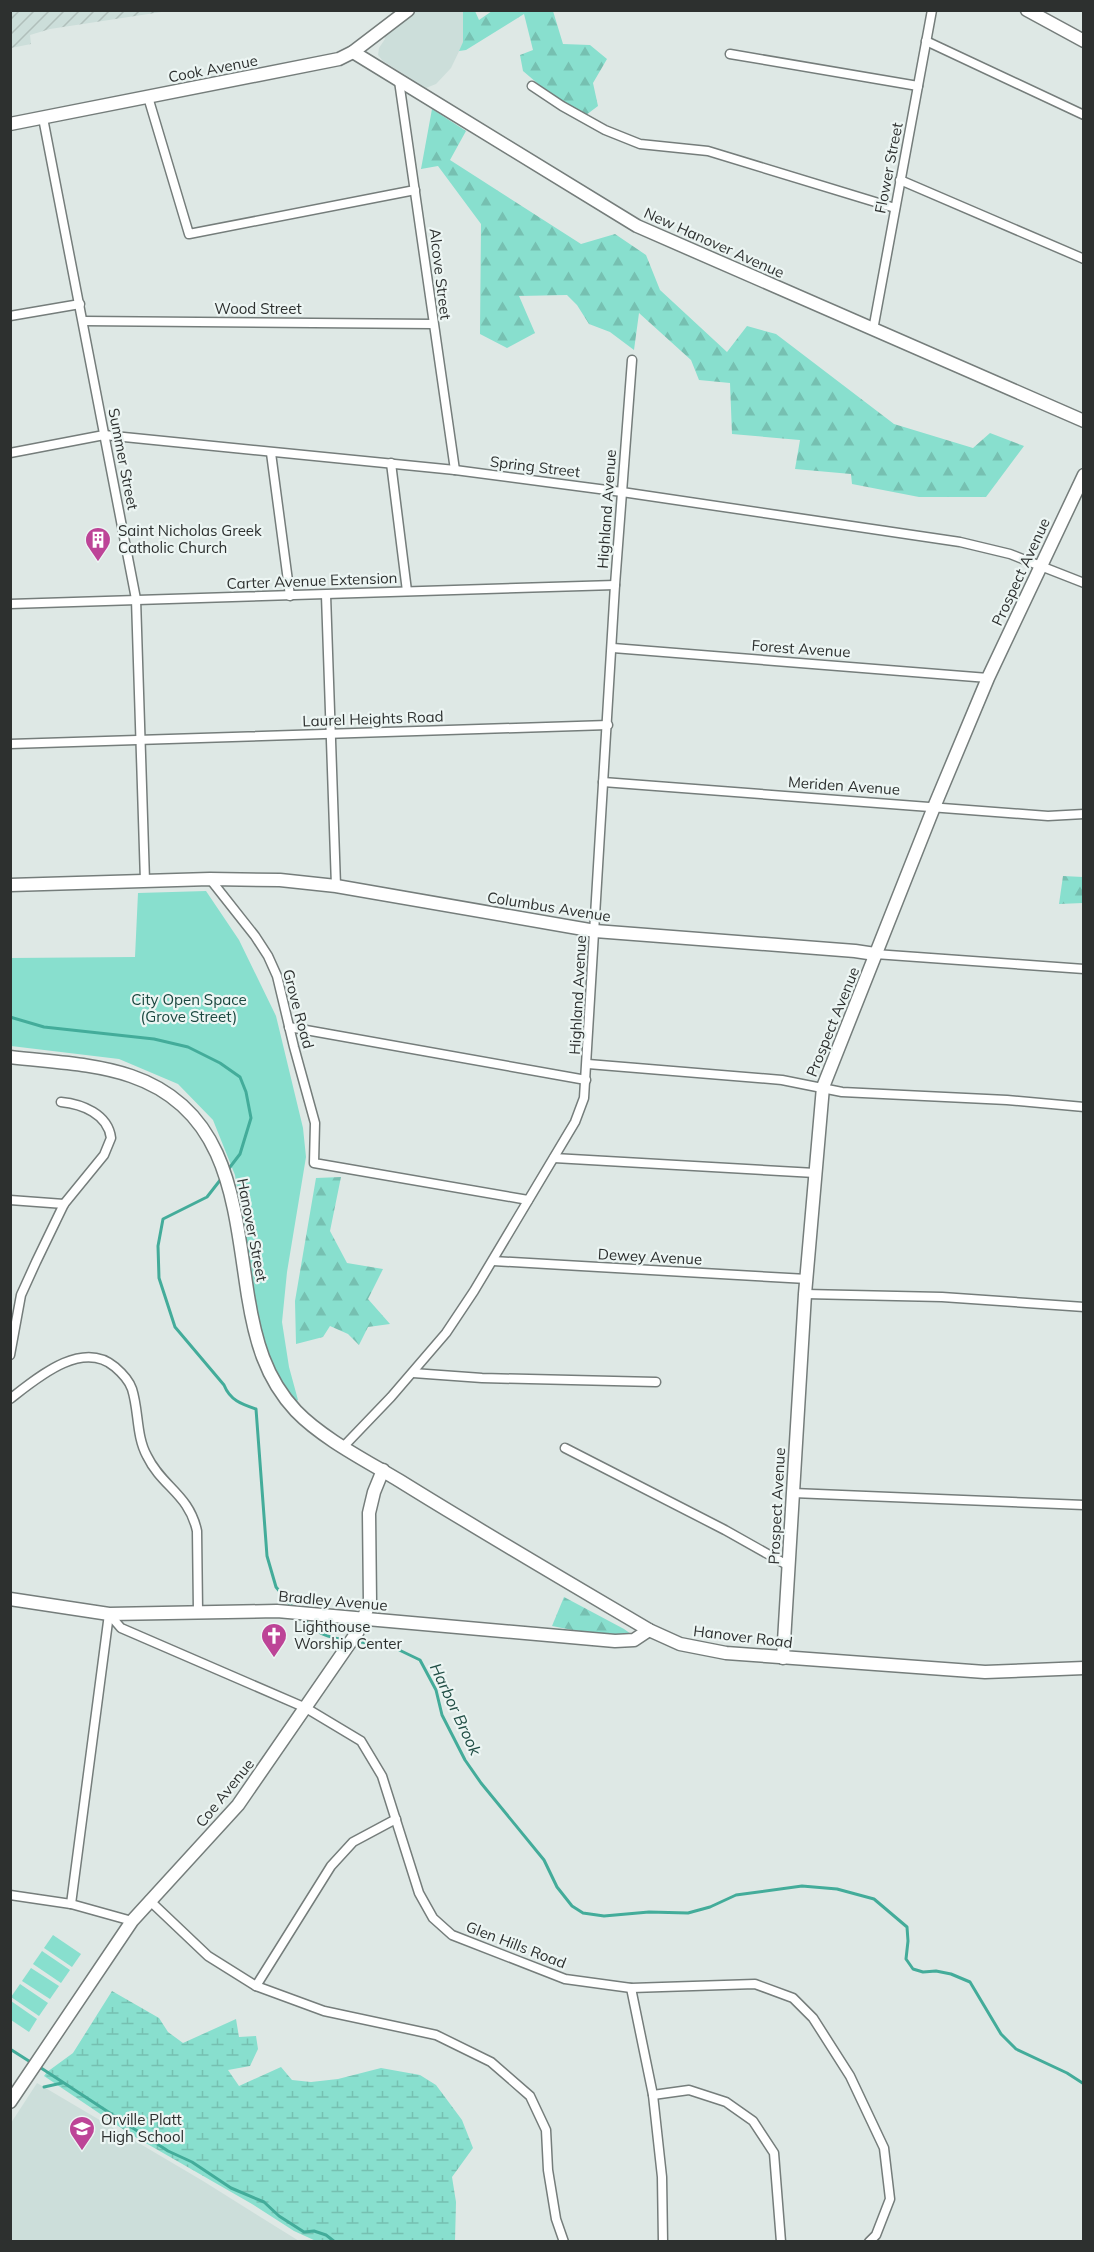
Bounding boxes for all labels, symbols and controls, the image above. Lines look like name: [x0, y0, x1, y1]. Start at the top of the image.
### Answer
street label: Cook Avenue: [167, 51, 259, 86]
street label: Flower Street: [870, 121, 907, 215]
street label: New Hanover Avenue: [641, 203, 787, 282]
street label: Alcove Street: [425, 227, 456, 321]
street label: Wood Street: [214, 299, 302, 318]
street label: Summer Street: [104, 406, 143, 511]
street label: Highland Avenue: [593, 449, 620, 569]
street label: Spring Street: [489, 452, 581, 481]
street label: Prospect Avenue: [987, 515, 1054, 629]
place label: Saint Nicholas Greek Catholic Church: [118, 521, 262, 557]
building icon: Saint Nicholas Greek Catholic Church: [83, 525, 113, 563]
street label: Carter Avenue Extension: [226, 568, 398, 593]
street label: Forest Avenue: [751, 636, 851, 661]
street label: Laurel Heights Road: [302, 707, 444, 730]
street label: Meriden Avenue: [787, 772, 901, 799]
street label: Columbus Avenue: [486, 887, 612, 926]
street label: Highland Avenue: [565, 935, 590, 1055]
street label: Prospect Avenue: [802, 964, 863, 1080]
street label: Grove Road: [279, 967, 318, 1051]
park label: City Open Space (Grove Street): [131, 990, 247, 1026]
street label: Hanover Street: [233, 1177, 272, 1283]
street label: Dewey Avenue: [597, 1244, 703, 1269]
street label: Prospect Avenue: [764, 1447, 789, 1565]
street label: Bradley Avenue: [278, 1586, 388, 1615]
place label: Lighthouse Worship Center: [294, 1617, 402, 1653]
church icon: Lighthouse Worship Center: [259, 1621, 289, 1659]
street label: Hanover Road: [692, 1621, 794, 1652]
water label: Harbor Brook: [426, 1660, 486, 1759]
street label: Coe Avenue: [191, 1755, 258, 1831]
street label: Glen Hills Road: [463, 1917, 569, 1972]
place label: Orville Platt High School: [101, 2110, 184, 2146]
school or university icon: Orville Platt High School: [67, 2114, 97, 2152]

